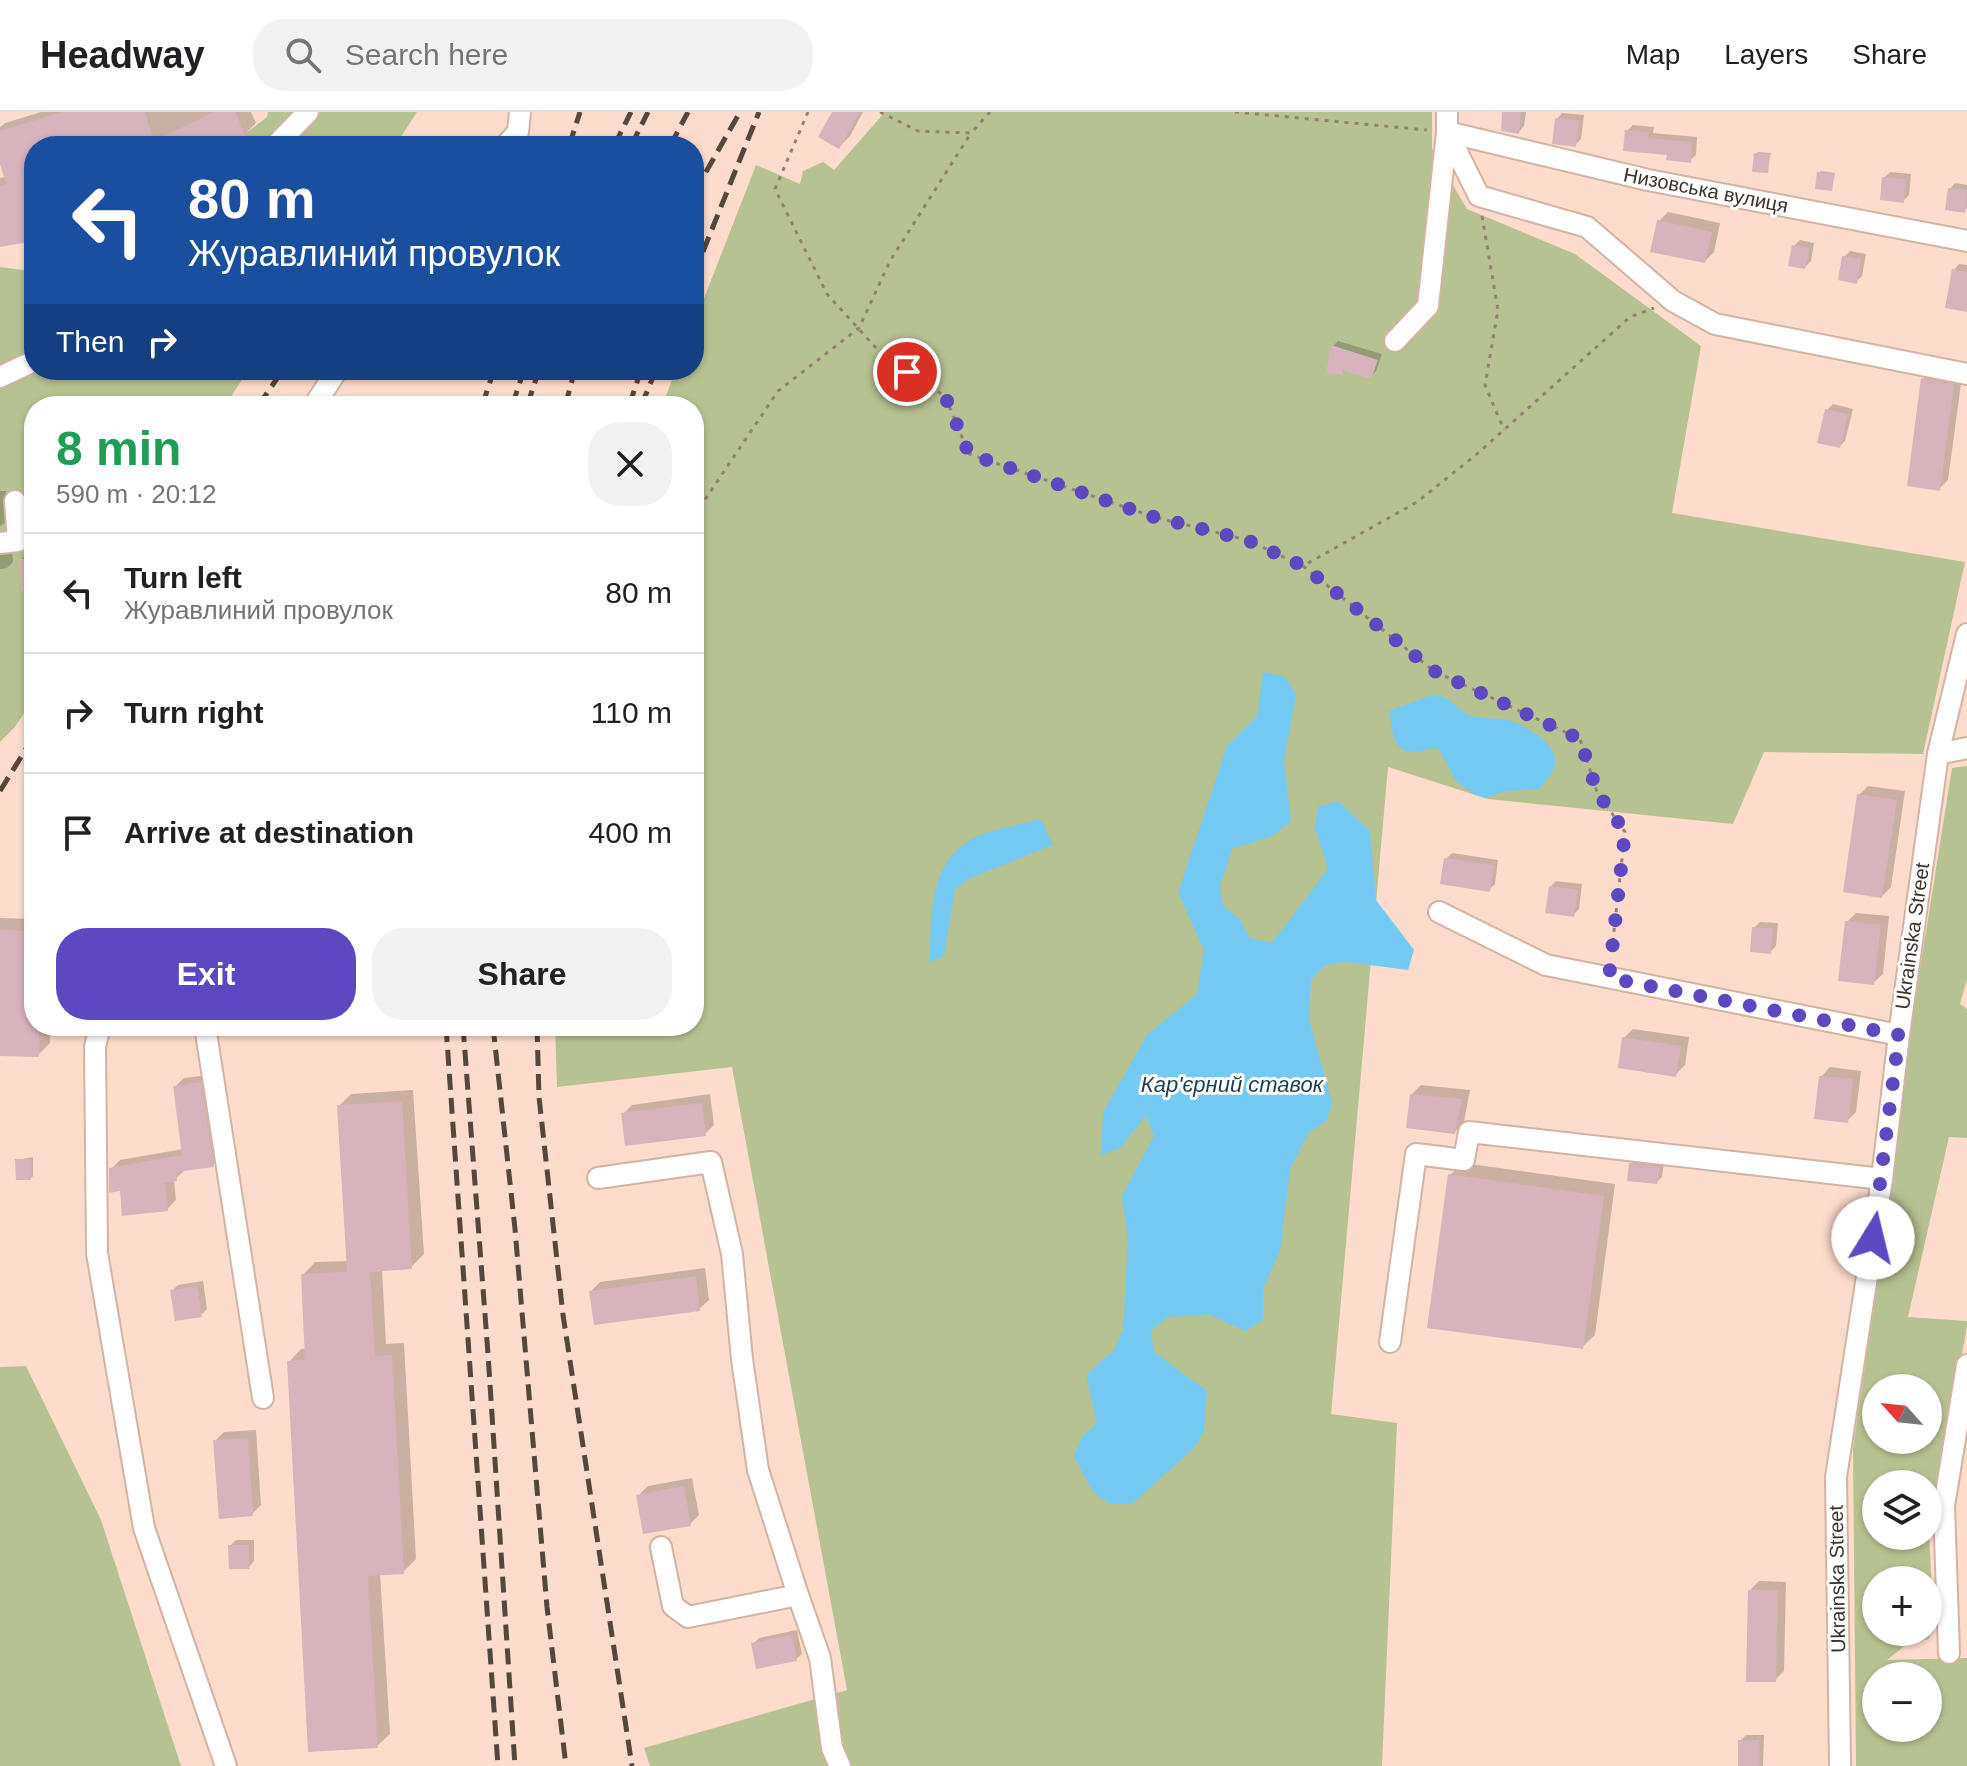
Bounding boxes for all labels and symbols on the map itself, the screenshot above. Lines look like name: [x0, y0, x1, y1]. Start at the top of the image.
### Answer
street label: Низовська вулиця: [1622, 163, 1790, 217]
pin: [873, 338, 941, 406]
street label: Ukrainska Street: [1891, 861, 1933, 1011]
water label: Кар'єрний ставок: [1141, 1072, 1325, 1097]
position arrow: [1831, 1196, 1915, 1280]
north arrow: [1862, 1374, 1942, 1454]
street label: Ukrainska Street: [1825, 1504, 1849, 1653]

